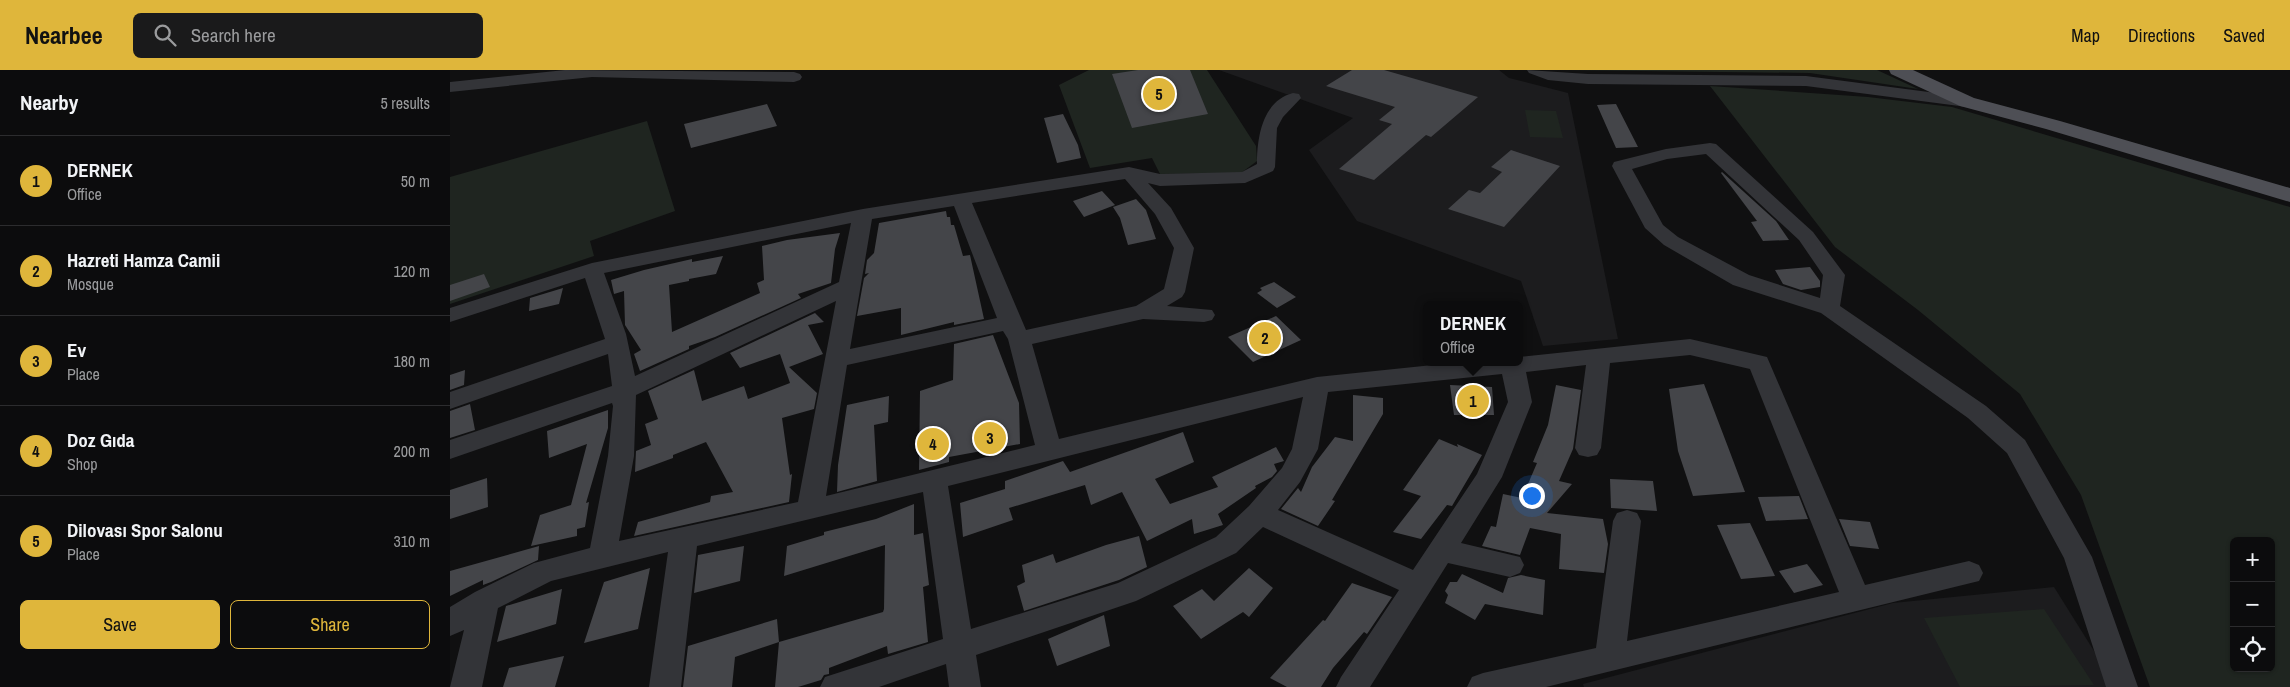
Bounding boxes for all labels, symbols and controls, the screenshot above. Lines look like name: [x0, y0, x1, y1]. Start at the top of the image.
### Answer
search box: [133, 13, 483, 58]
text: Nearbee: [25, 19, 103, 51]
icon: search: [151, 21, 179, 49]
text: Search here: [191, 22, 276, 48]
text: Map: [2071, 23, 2100, 48]
text: Directions: [2128, 23, 2195, 48]
text: Saved: [2223, 23, 2265, 48]
pin: 5: [1143, 75, 1175, 113]
text: Nearby: [20, 88, 78, 117]
text: 5 results: [380, 92, 430, 114]
text: DERNEK: [67, 157, 133, 183]
text: 1: [32, 170, 40, 192]
text: 50 m: [401, 170, 430, 192]
text: Office: [67, 183, 102, 205]
text: Hazreti Hamza Camii: [67, 247, 220, 273]
text: 2: [32, 260, 40, 282]
text: 120 m: [394, 260, 430, 282]
text: Mosque: [67, 273, 114, 295]
popup: [1423, 301, 1523, 366]
text: DERNEK: [1440, 310, 1506, 336]
pin: 2: [1249, 319, 1281, 357]
text: Office: [1440, 336, 1475, 358]
text: Ev: [67, 337, 86, 363]
text: 3: [32, 350, 40, 372]
text: 180 m: [394, 350, 430, 372]
text: Place: [67, 363, 100, 385]
pin: 1: [1457, 382, 1489, 420]
pin: 3: [974, 419, 1006, 457]
pin: 4: [917, 425, 949, 463]
text: Doz Gıda: [67, 427, 135, 453]
text: 4: [32, 440, 40, 462]
text: 200 m: [394, 440, 430, 462]
text: Shop: [67, 453, 98, 475]
your location: [1519, 483, 1545, 509]
text: Dilovası Spor Salonu: [67, 517, 223, 543]
text: 5: [32, 530, 40, 552]
text: 310 m: [394, 530, 430, 552]
map controls: [2230, 537, 2275, 672]
button: +: [2230, 537, 2275, 582]
text: Place: [67, 543, 100, 565]
button: −: [2230, 582, 2275, 627]
button: Save: [20, 600, 220, 649]
button: Share: [230, 600, 430, 649]
button: locate: [2230, 627, 2275, 672]

